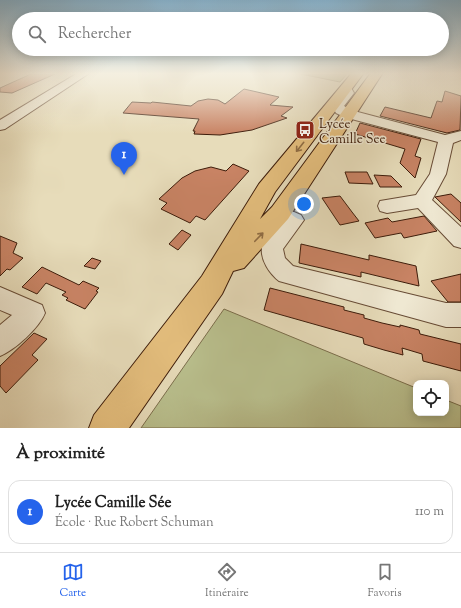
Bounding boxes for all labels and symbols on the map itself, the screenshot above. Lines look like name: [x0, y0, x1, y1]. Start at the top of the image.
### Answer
place label: Lycée Camille See: [319, 116, 386, 149]
bus stop icon: Lycée Camille See: [294, 119, 316, 141]
pin: 1: [111, 142, 137, 175]
one-way arrow: [295, 142, 304, 153]
your location: [294, 194, 314, 214]
one-way arrow: [254, 232, 263, 242]

